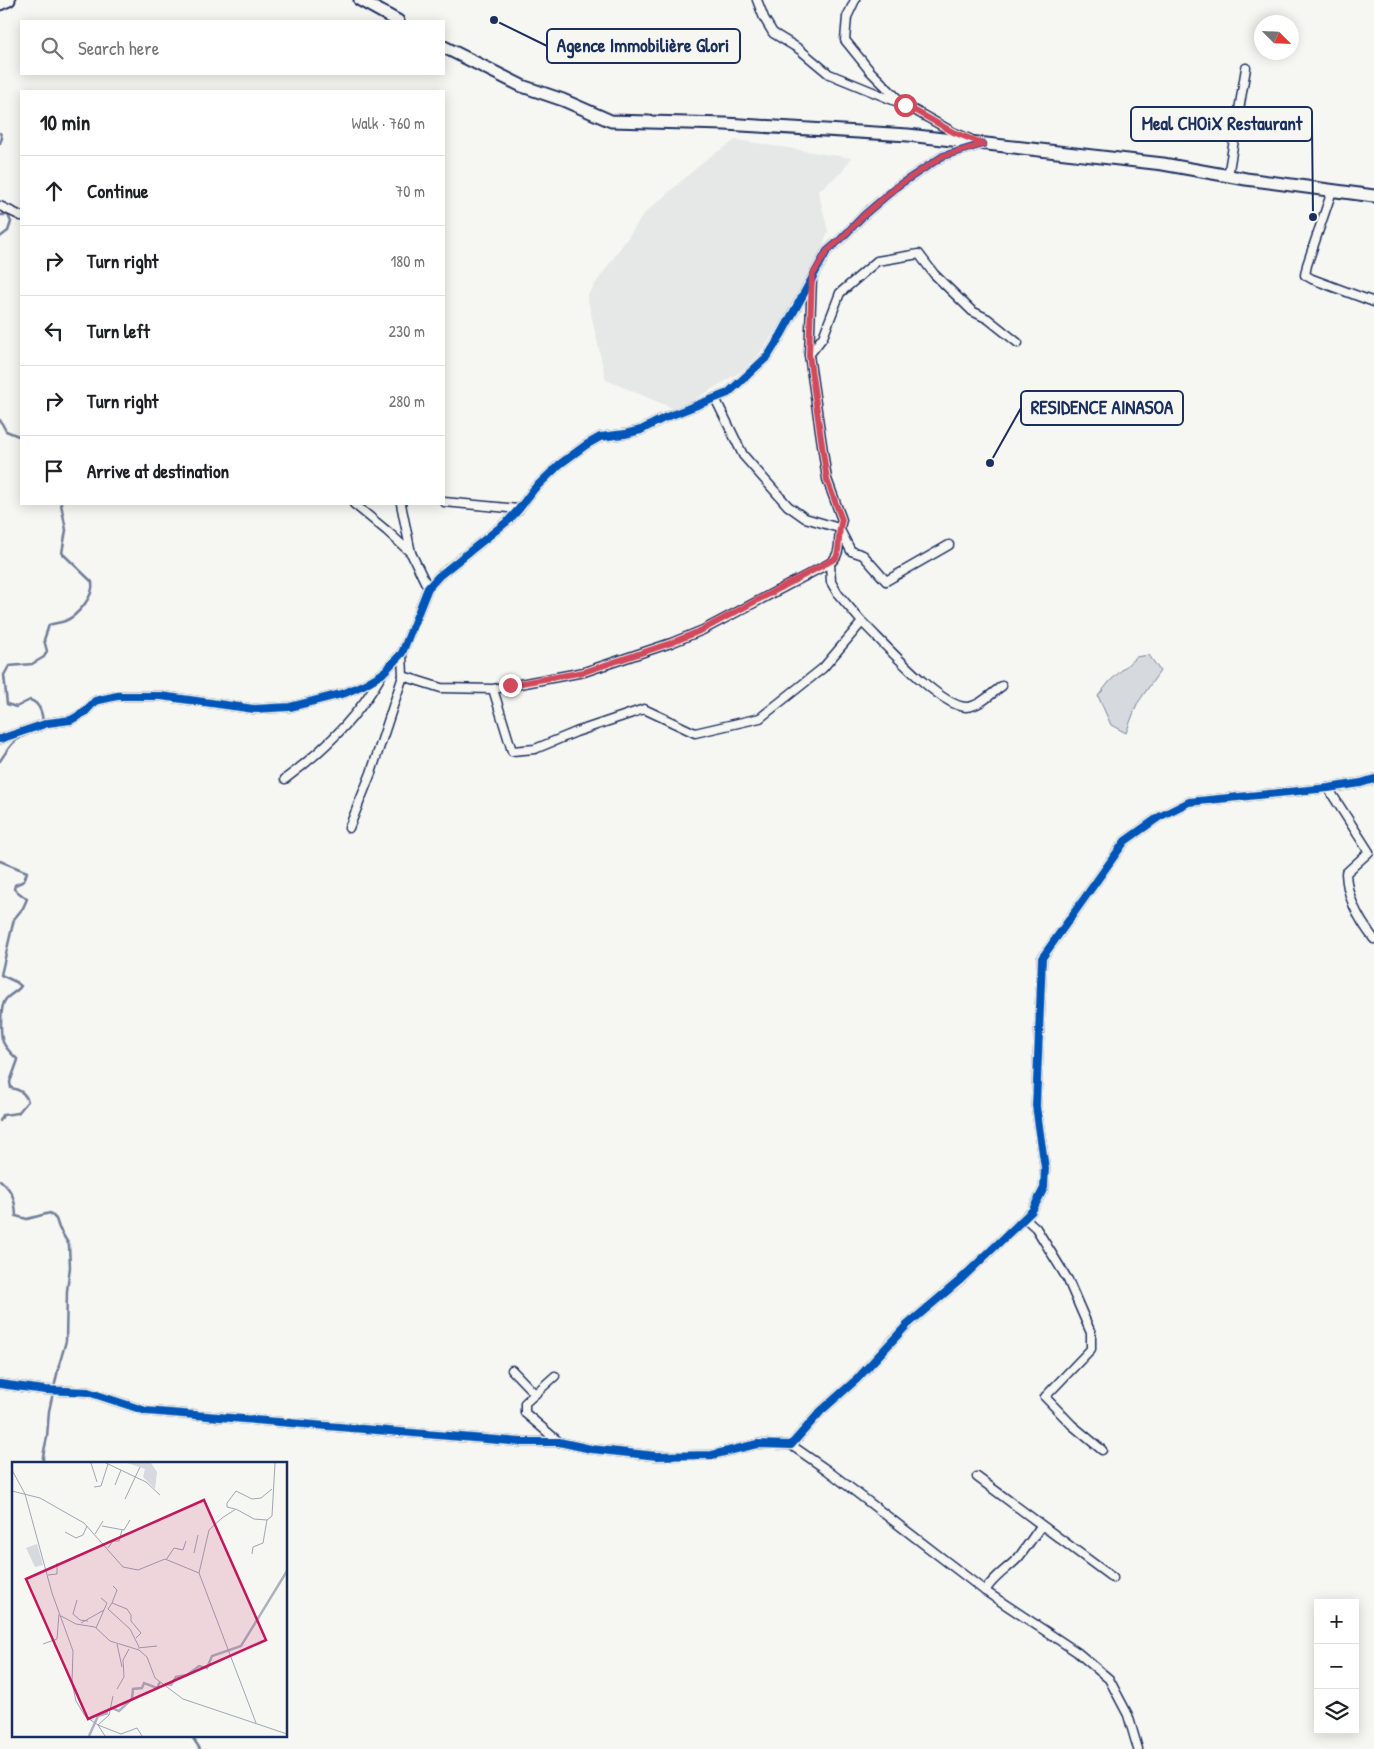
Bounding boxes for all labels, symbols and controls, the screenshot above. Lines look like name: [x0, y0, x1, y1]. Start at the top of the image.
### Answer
north arrow: [1254, 15, 1299, 60]
search box: [20, 20, 445, 75]
callout: Agence Immobilière Glori: [547, 29, 740, 63]
text: Agence Immobilière Glori: [557, 32, 729, 59]
icon: search: [38, 34, 66, 62]
text: Search here: [78, 35, 159, 61]
route start: [894, 94, 917, 117]
callout: Meal CHOiX Restaurant: [1131, 107, 1312, 141]
text: 10 min: [40, 108, 90, 137]
text: Meal CHOiX Restaurant: [1142, 110, 1304, 136]
text: Walk · 760 m: [351, 112, 425, 134]
icon: ahead: [40, 177, 68, 205]
text: Continue: [87, 178, 148, 204]
text: 70 m: [395, 180, 425, 202]
icon: right: [40, 247, 68, 275]
text: Turn right: [87, 248, 158, 274]
text: 180 m: [391, 250, 425, 272]
icon: left: [40, 317, 68, 345]
text: Turn left: [87, 318, 150, 344]
text: 230 m: [389, 320, 425, 342]
icon: right: [40, 387, 68, 415]
text: Turn right: [87, 388, 158, 414]
text: 280 m: [389, 390, 425, 412]
callout: RESIDENCE AINASOA: [1021, 391, 1183, 425]
text: RESIDENCE AINASOA: [1031, 394, 1174, 420]
icon: arrive: [40, 457, 68, 485]
text: Arrive at destination: [87, 458, 229, 484]
route end: [499, 674, 522, 697]
inset map: [12, 1462, 288, 1736]
map controls: [1314, 1599, 1359, 1734]
button: +: [1314, 1599, 1359, 1644]
button: −: [1314, 1644, 1359, 1689]
button: layers: [1314, 1689, 1359, 1734]

